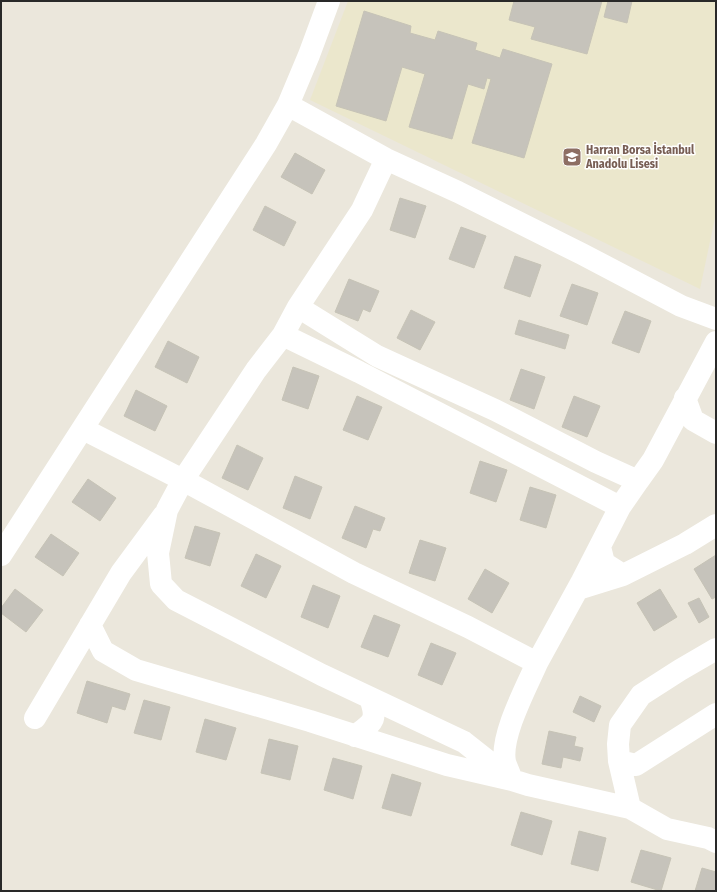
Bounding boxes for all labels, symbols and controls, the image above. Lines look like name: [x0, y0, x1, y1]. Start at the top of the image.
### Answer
place label: Harran Borsa İstanbul Anadolu Lisesi: [585, 142, 695, 171]
school or university icon: Harran Borsa İstanbul Anadolu Lisesi: [561, 146, 583, 168]

